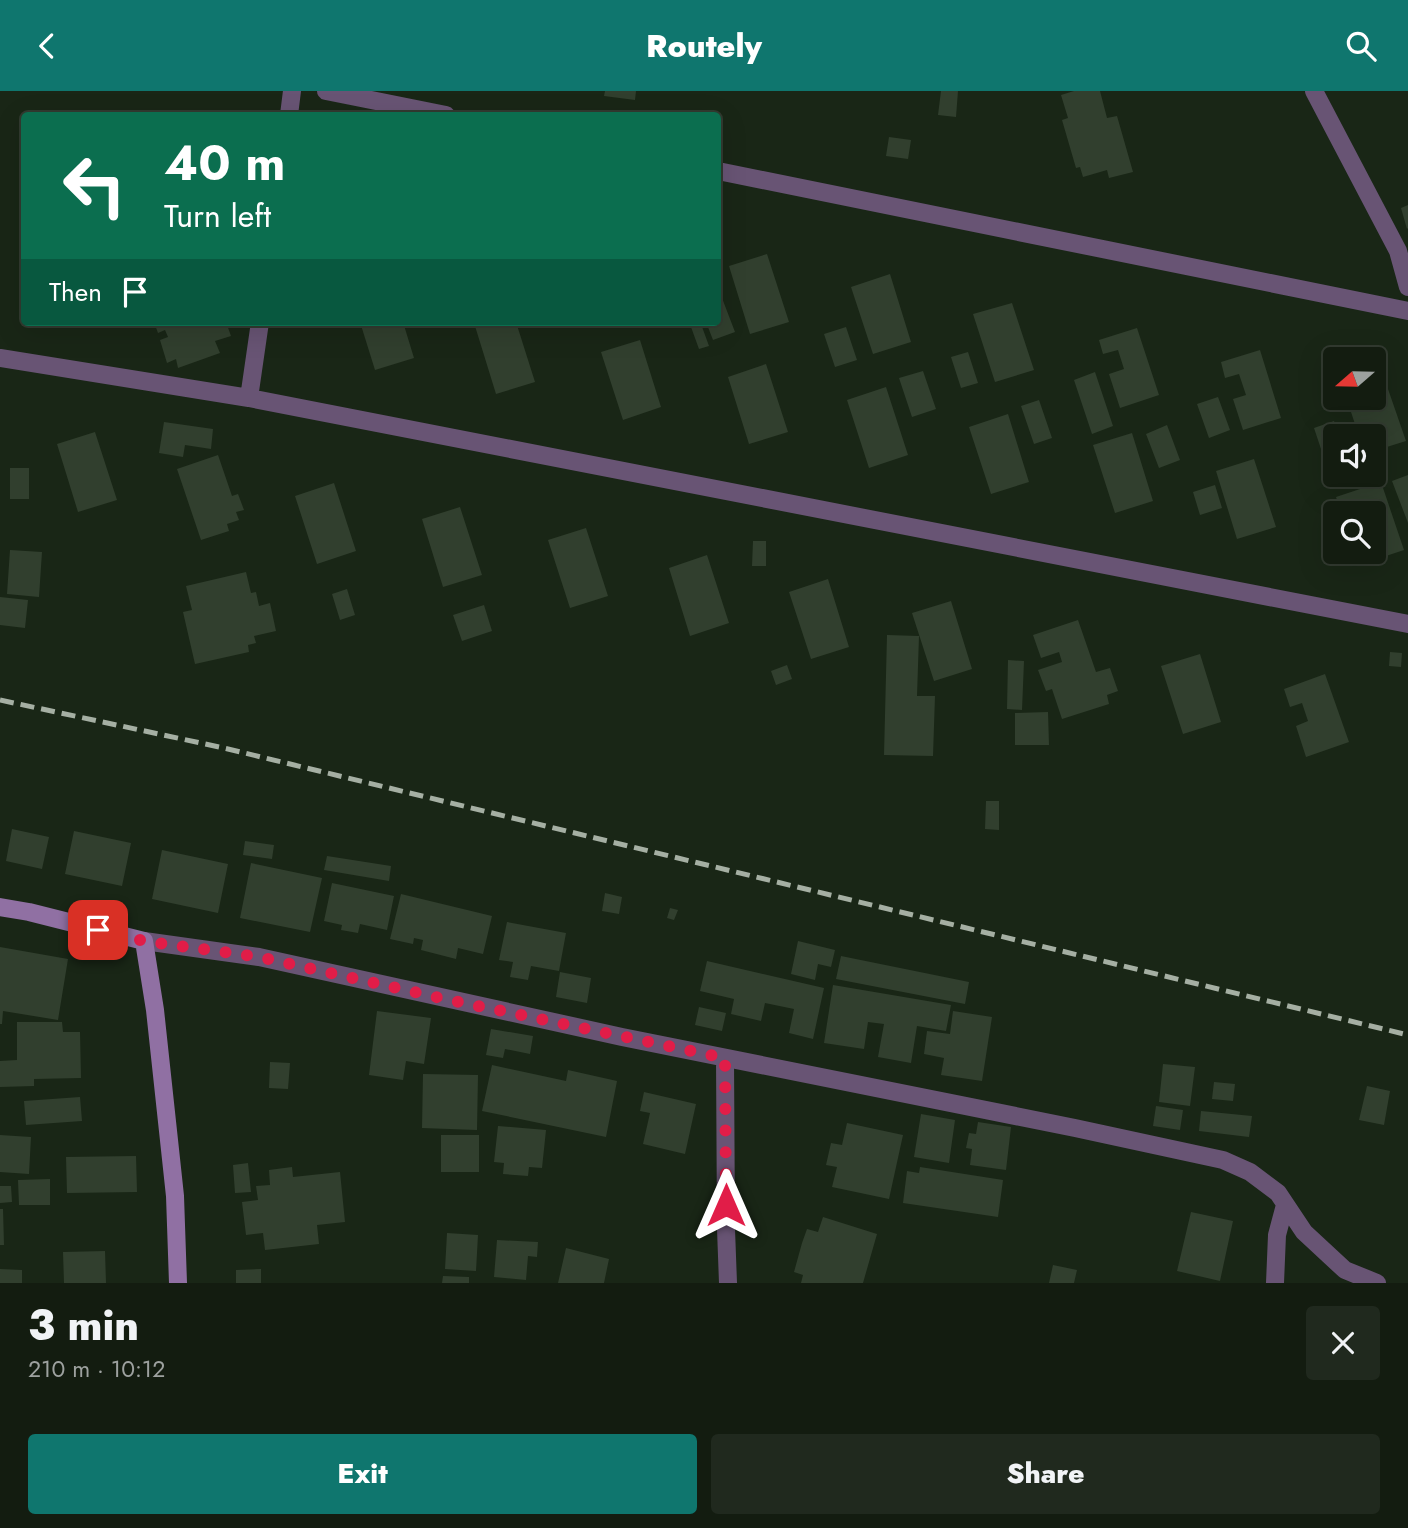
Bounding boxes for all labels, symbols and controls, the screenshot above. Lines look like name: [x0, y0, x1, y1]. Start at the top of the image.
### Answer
text: Routely: [646, 23, 762, 69]
icon: back: [28, 27, 66, 65]
icon: search: [1342, 27, 1380, 65]
text: 40 m: [164, 128, 286, 198]
icon: left: [49, 140, 140, 231]
text: Turn left: [164, 193, 271, 239]
text: Then: [49, 273, 102, 311]
icon: arrive: [116, 273, 154, 311]
north arrow: [1323, 347, 1386, 409]
map controls: [1323, 347, 1386, 564]
button: sound: [1323, 424, 1386, 487]
button: search: [1323, 501, 1386, 564]
pin: [68, 900, 128, 960]
icon: arrive: [79, 911, 117, 949]
position arrow: [689, 1168, 763, 1242]
text: 3 min: [28, 1295, 139, 1356]
button: close: [1306, 1306, 1380, 1380]
text: 210 m · 10:12: [28, 1352, 165, 1386]
button: Exit: [28, 1434, 697, 1514]
button: Share: [711, 1434, 1380, 1514]

